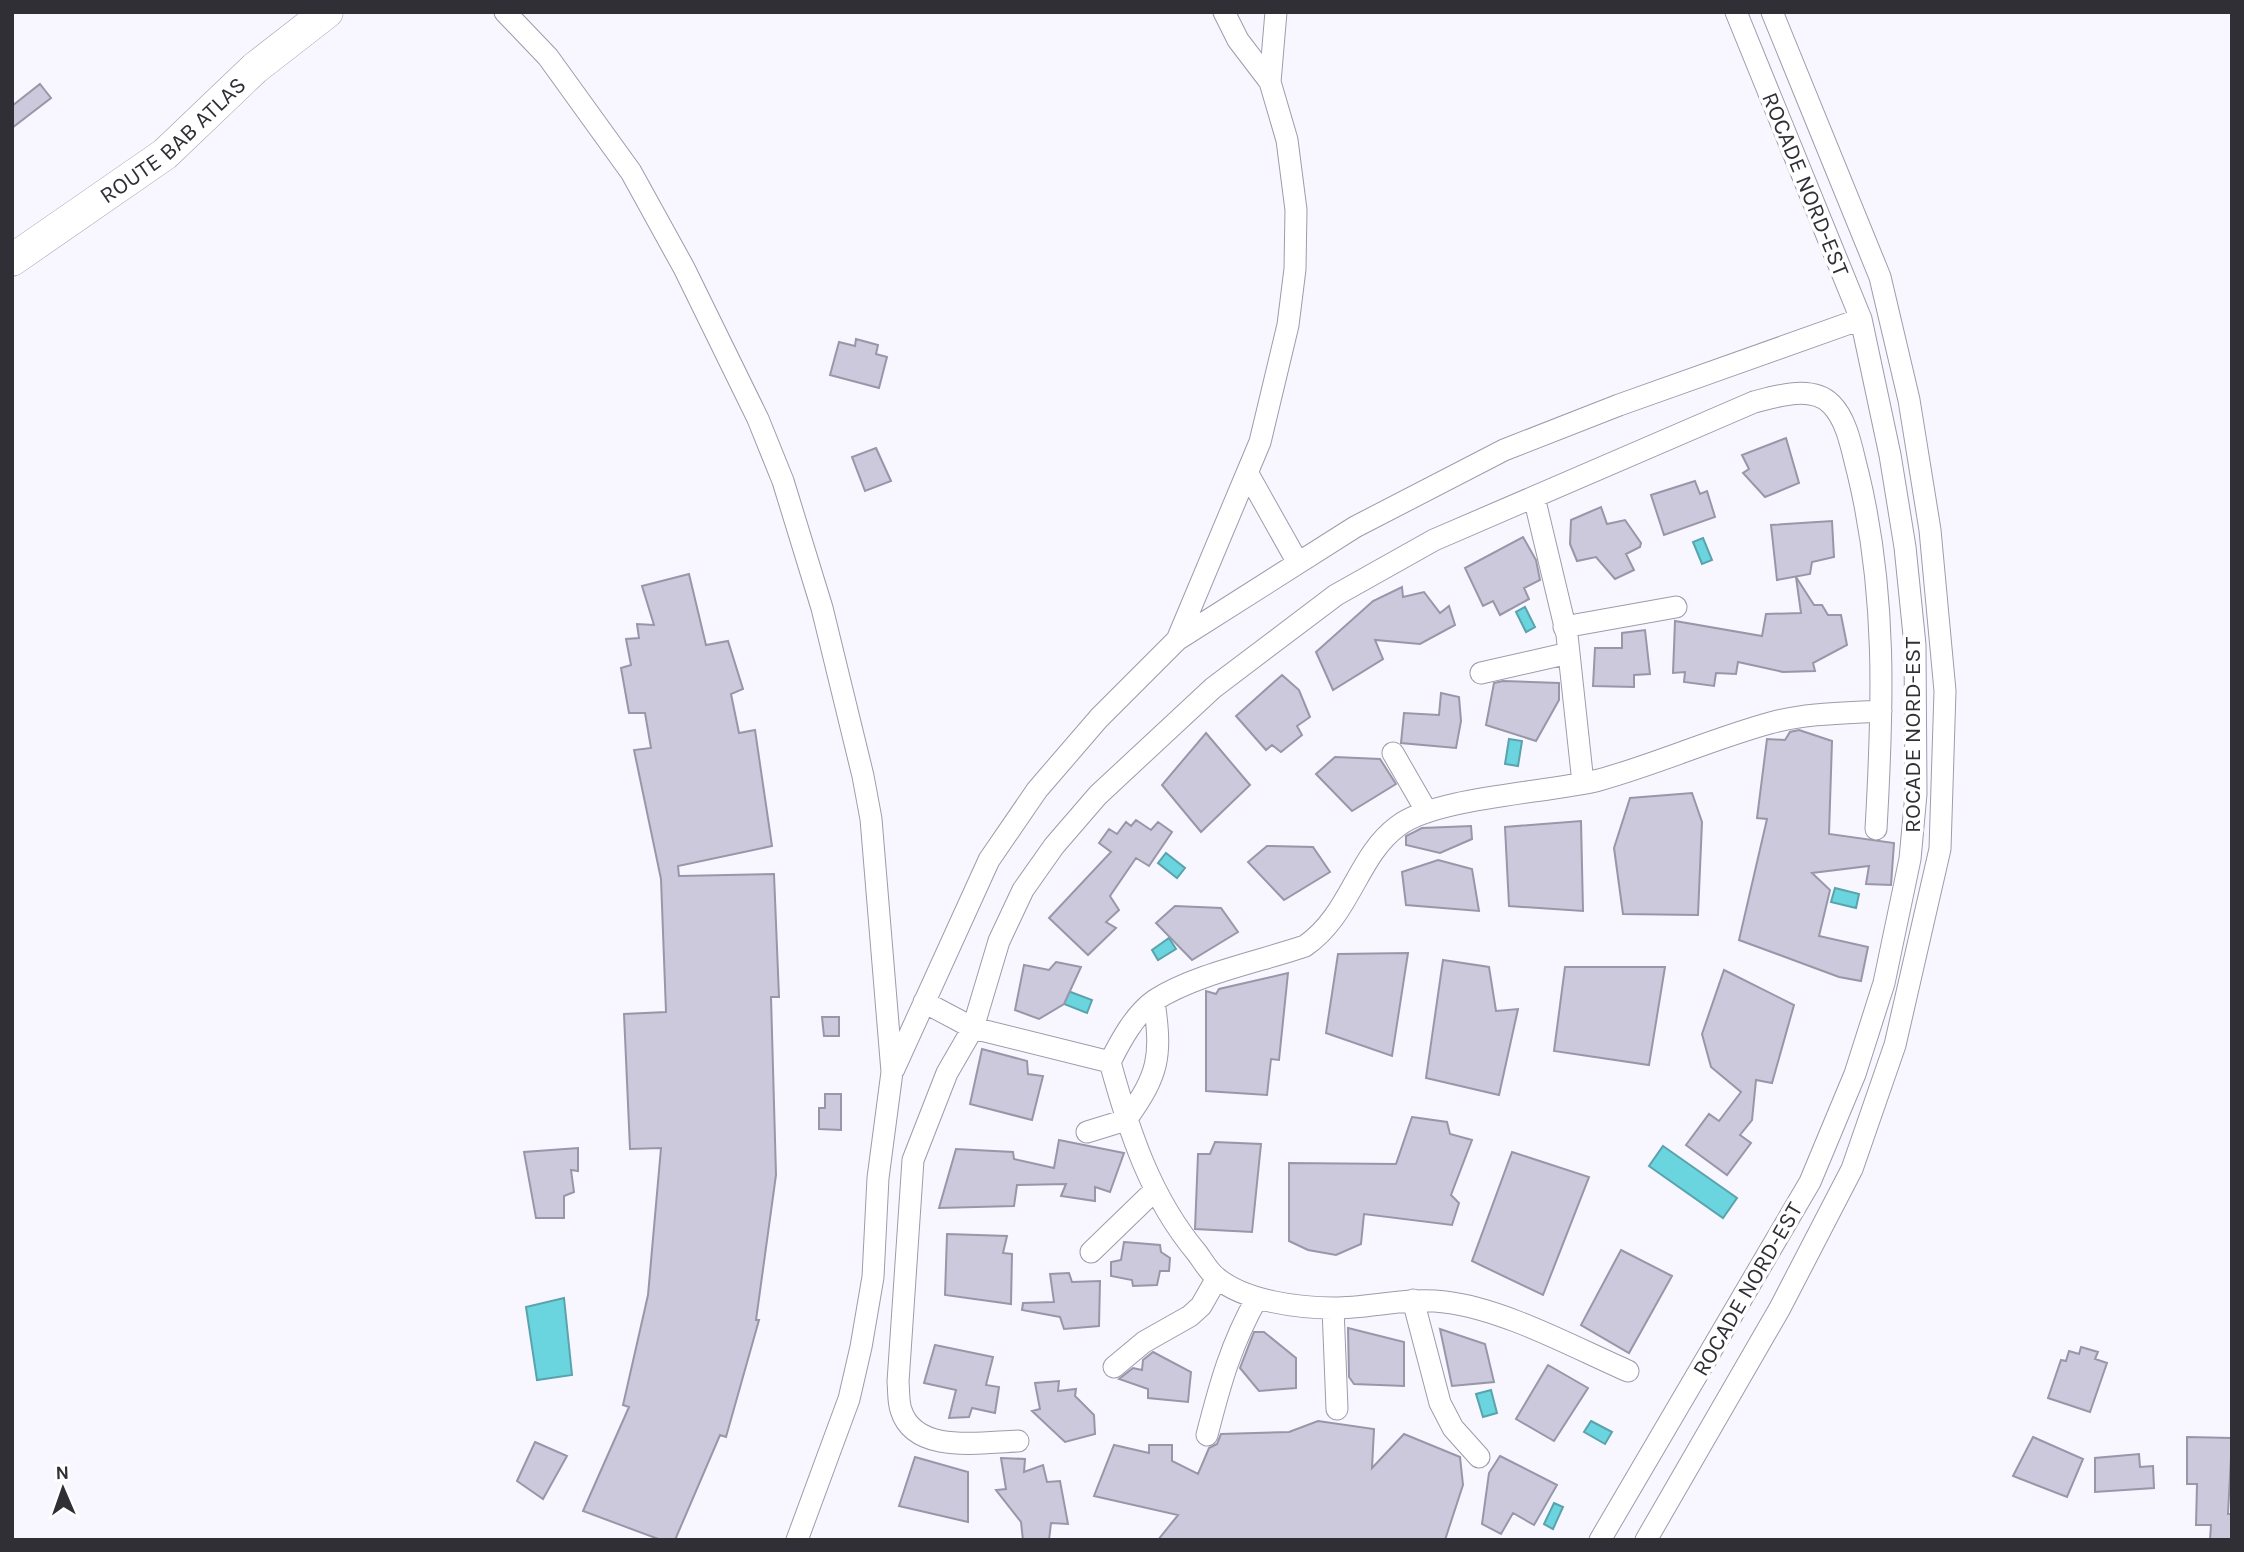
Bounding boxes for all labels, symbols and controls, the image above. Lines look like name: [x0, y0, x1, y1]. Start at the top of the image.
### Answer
street label: ROUTE BAB ATLAS: [95, 71, 252, 209]
street label: ROCADE NORD-EST: [1756, 88, 1855, 281]
street label: ROCADE NORD-EST: [1899, 637, 1926, 833]
street label: ROCADE NORD-EST: [1687, 1197, 1808, 1381]
north arrow: [28, 1454, 98, 1524]
text: N: [55, 1462, 70, 1484]

